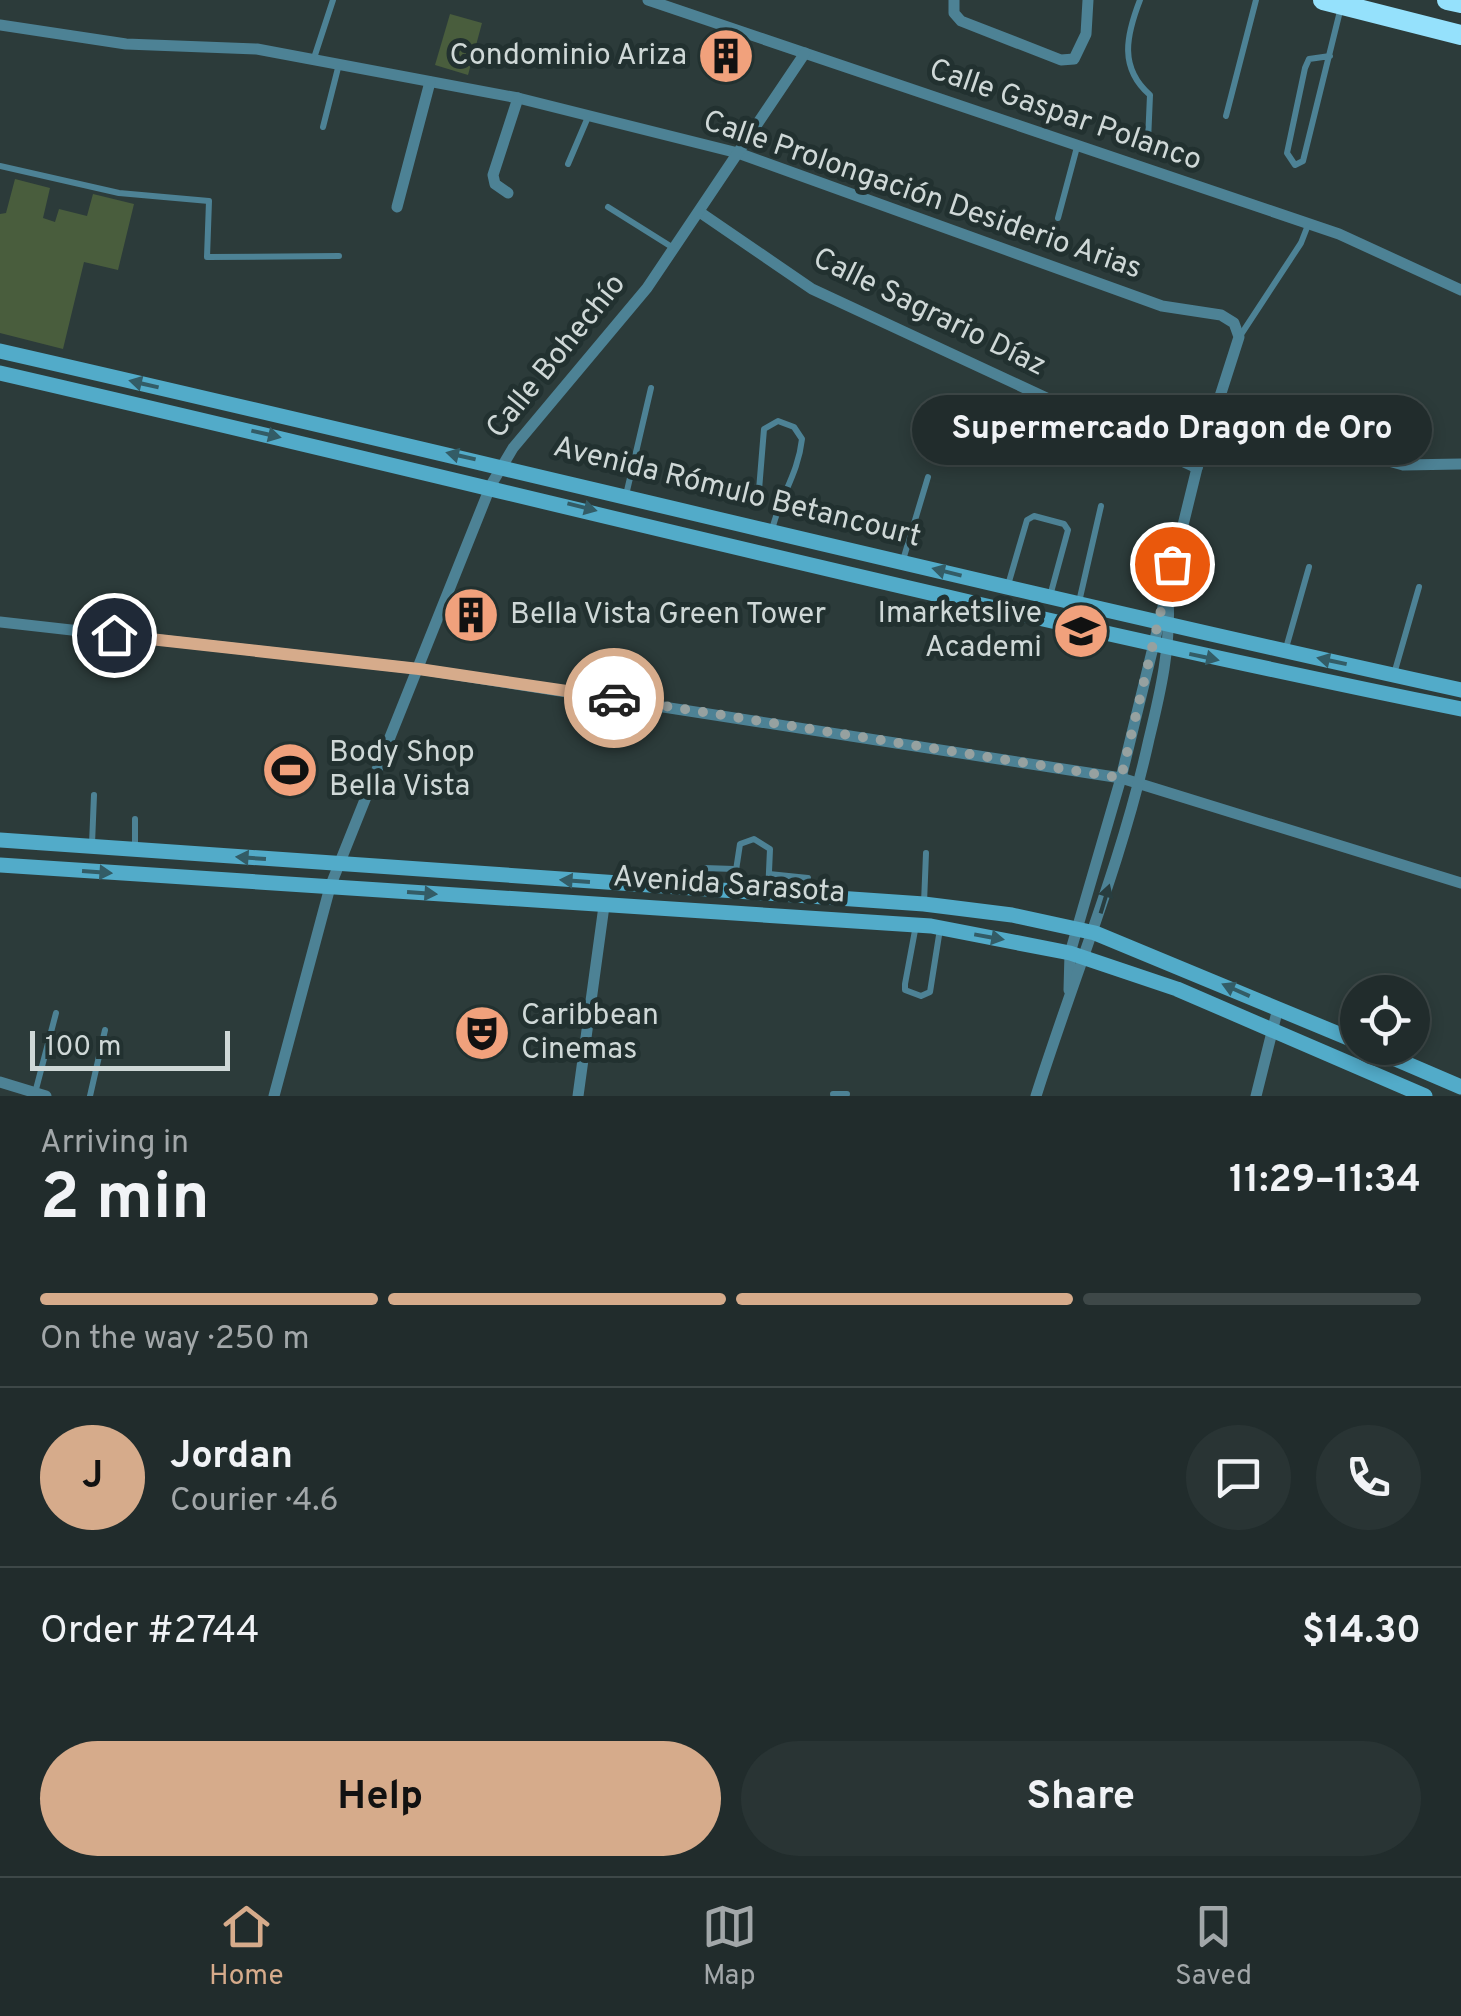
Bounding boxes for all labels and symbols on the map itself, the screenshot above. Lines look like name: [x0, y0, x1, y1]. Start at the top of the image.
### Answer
building icon: Condominio Ariza: [696, 26, 756, 86]
place label: Condominio Ariza: [449, 38, 687, 75]
street label: Calle Gaspar Polanco: [924, 52, 1206, 180]
street label: Calle Prolongación Desiderio Arias: [698, 103, 1146, 289]
street label: Calle Sagrario Díaz: [806, 241, 1052, 385]
street label: Calle Bohechío: [479, 267, 635, 447]
one-way arrow: [128, 375, 159, 391]
callout: Supermercado Dragon de Oro: [912, 394, 1432, 464]
one-way arrow: [251, 427, 282, 442]
street label: Avenida Rómulo Betancourt: [549, 429, 925, 557]
one-way arrow: [445, 447, 476, 463]
one-way arrow: [567, 500, 598, 516]
pin: [1130, 522, 1215, 607]
one-way arrow: [931, 564, 962, 579]
building icon: Bella Vista Green Tower: [441, 585, 501, 645]
pin: [72, 593, 157, 678]
place label: Imarketslive Academi: [877, 596, 1042, 667]
place label: Bella Vista Green Tower: [510, 597, 827, 634]
school or university icon: Imarketslive Academi: [1051, 601, 1111, 661]
courier: [564, 648, 664, 748]
one-way arrow: [1189, 650, 1220, 666]
one-way arrow: [1316, 653, 1347, 668]
place label: Body Shop Bella Vista: [329, 735, 475, 806]
sports icon: Body Shop Bella Vista: [260, 740, 320, 800]
one-way arrow: [235, 850, 266, 866]
street label: Avenida Sarasota: [612, 859, 846, 913]
one-way arrow: [82, 864, 114, 880]
one-way arrow: [559, 872, 591, 888]
one-way arrow: [1098, 883, 1113, 914]
one-way arrow: [406, 886, 438, 902]
one-way arrow: [974, 930, 1006, 945]
one-way arrow: [1221, 982, 1251, 998]
place label: Caribbean Cinemas: [521, 998, 659, 1069]
theatre icon: Caribbean Cinemas: [452, 1003, 512, 1063]
scale bar: [30, 1026, 230, 1070]

